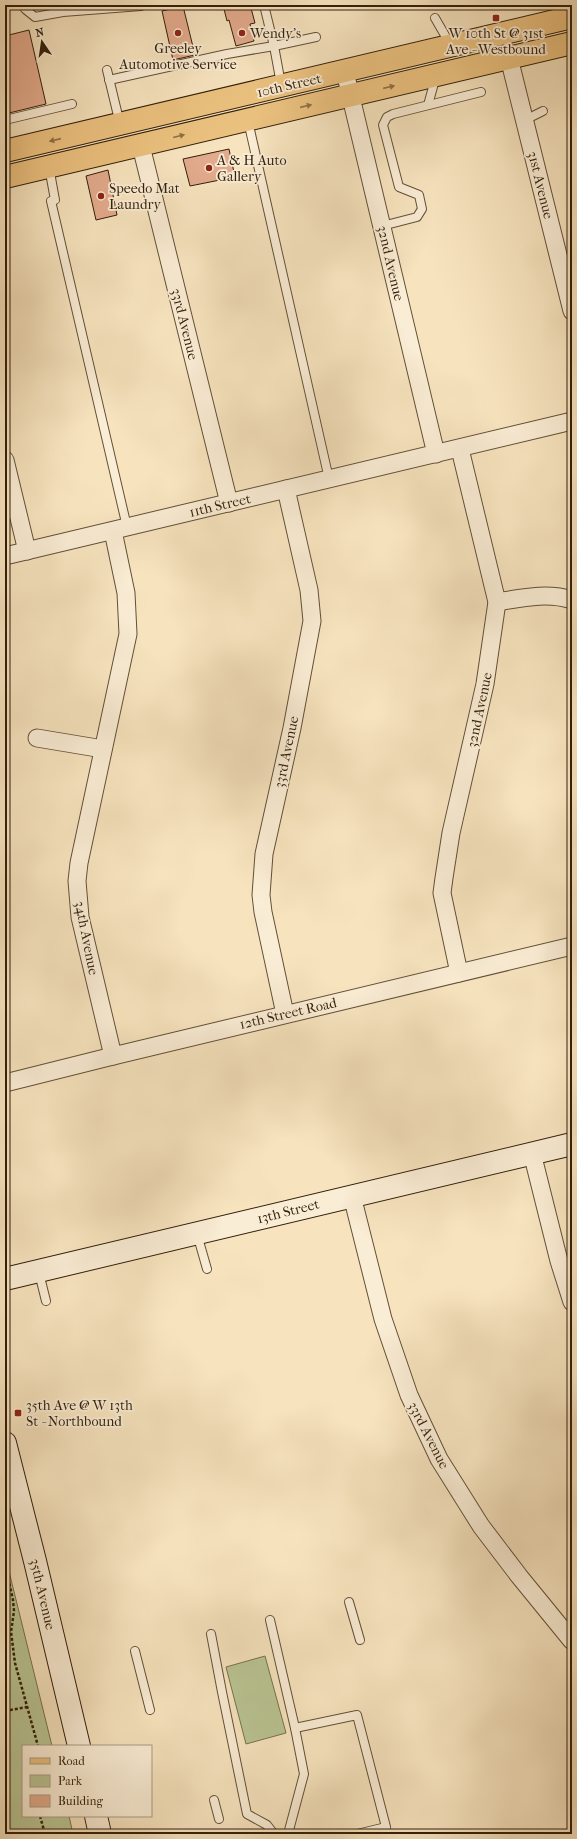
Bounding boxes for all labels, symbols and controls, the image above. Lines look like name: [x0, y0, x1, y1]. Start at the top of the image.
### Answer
marker: W 10th St @ 31st Ave - Westbound: [491, 13, 501, 23]
north arrow: [22, 22, 62, 62]
text: N: [34, 25, 46, 40]
place label: Wendy's: [249, 25, 301, 42]
place label: W 10th St @ 31st Ave - Westbound: [445, 25, 546, 58]
marker: Greeley Automotive Service: [173, 28, 183, 38]
marker: Wendy's: [237, 28, 247, 38]
place label: Greeley Automotive Service: [118, 40, 237, 73]
street label: 10th Street: [255, 70, 323, 101]
one-way arrow: [383, 83, 395, 89]
one-way arrow: [300, 103, 312, 109]
one-way arrow: [173, 133, 185, 139]
one-way arrow: [49, 137, 61, 143]
street label: 31st Avenue: [524, 150, 557, 221]
place label: A & H Auto Gallery: [216, 152, 287, 185]
marker: A & H Auto Gallery: [204, 163, 214, 173]
place label: Speedo Mat Laundry: [109, 180, 180, 213]
marker: Speedo Mat Laundry: [96, 191, 106, 201]
street label: 32nd Avenue: [374, 224, 407, 303]
street label: 33rd Avenue: [167, 287, 202, 362]
street label: 11th Street: [188, 490, 253, 521]
street label: 32nd Avenue: [463, 671, 496, 749]
street label: 33rd Avenue: [271, 715, 302, 790]
street label: 34th Avenue: [71, 900, 102, 977]
street label: 12th Street Road: [238, 994, 339, 1033]
street label: 13th Street: [255, 1196, 321, 1227]
place label: 35th Ave @ W 13th St - Northbound: [26, 1397, 133, 1430]
street label: 33rd Avenue: [404, 1399, 453, 1472]
marker: 35th Ave @ W 13th St - Northbound: [13, 1408, 23, 1418]
street label: 35th Avenue: [26, 1557, 59, 1632]
legend: [22, 1745, 152, 1817]
text: Road: [58, 1754, 85, 1768]
text: Park: [58, 1774, 83, 1788]
text: Building: [58, 1794, 103, 1808]

